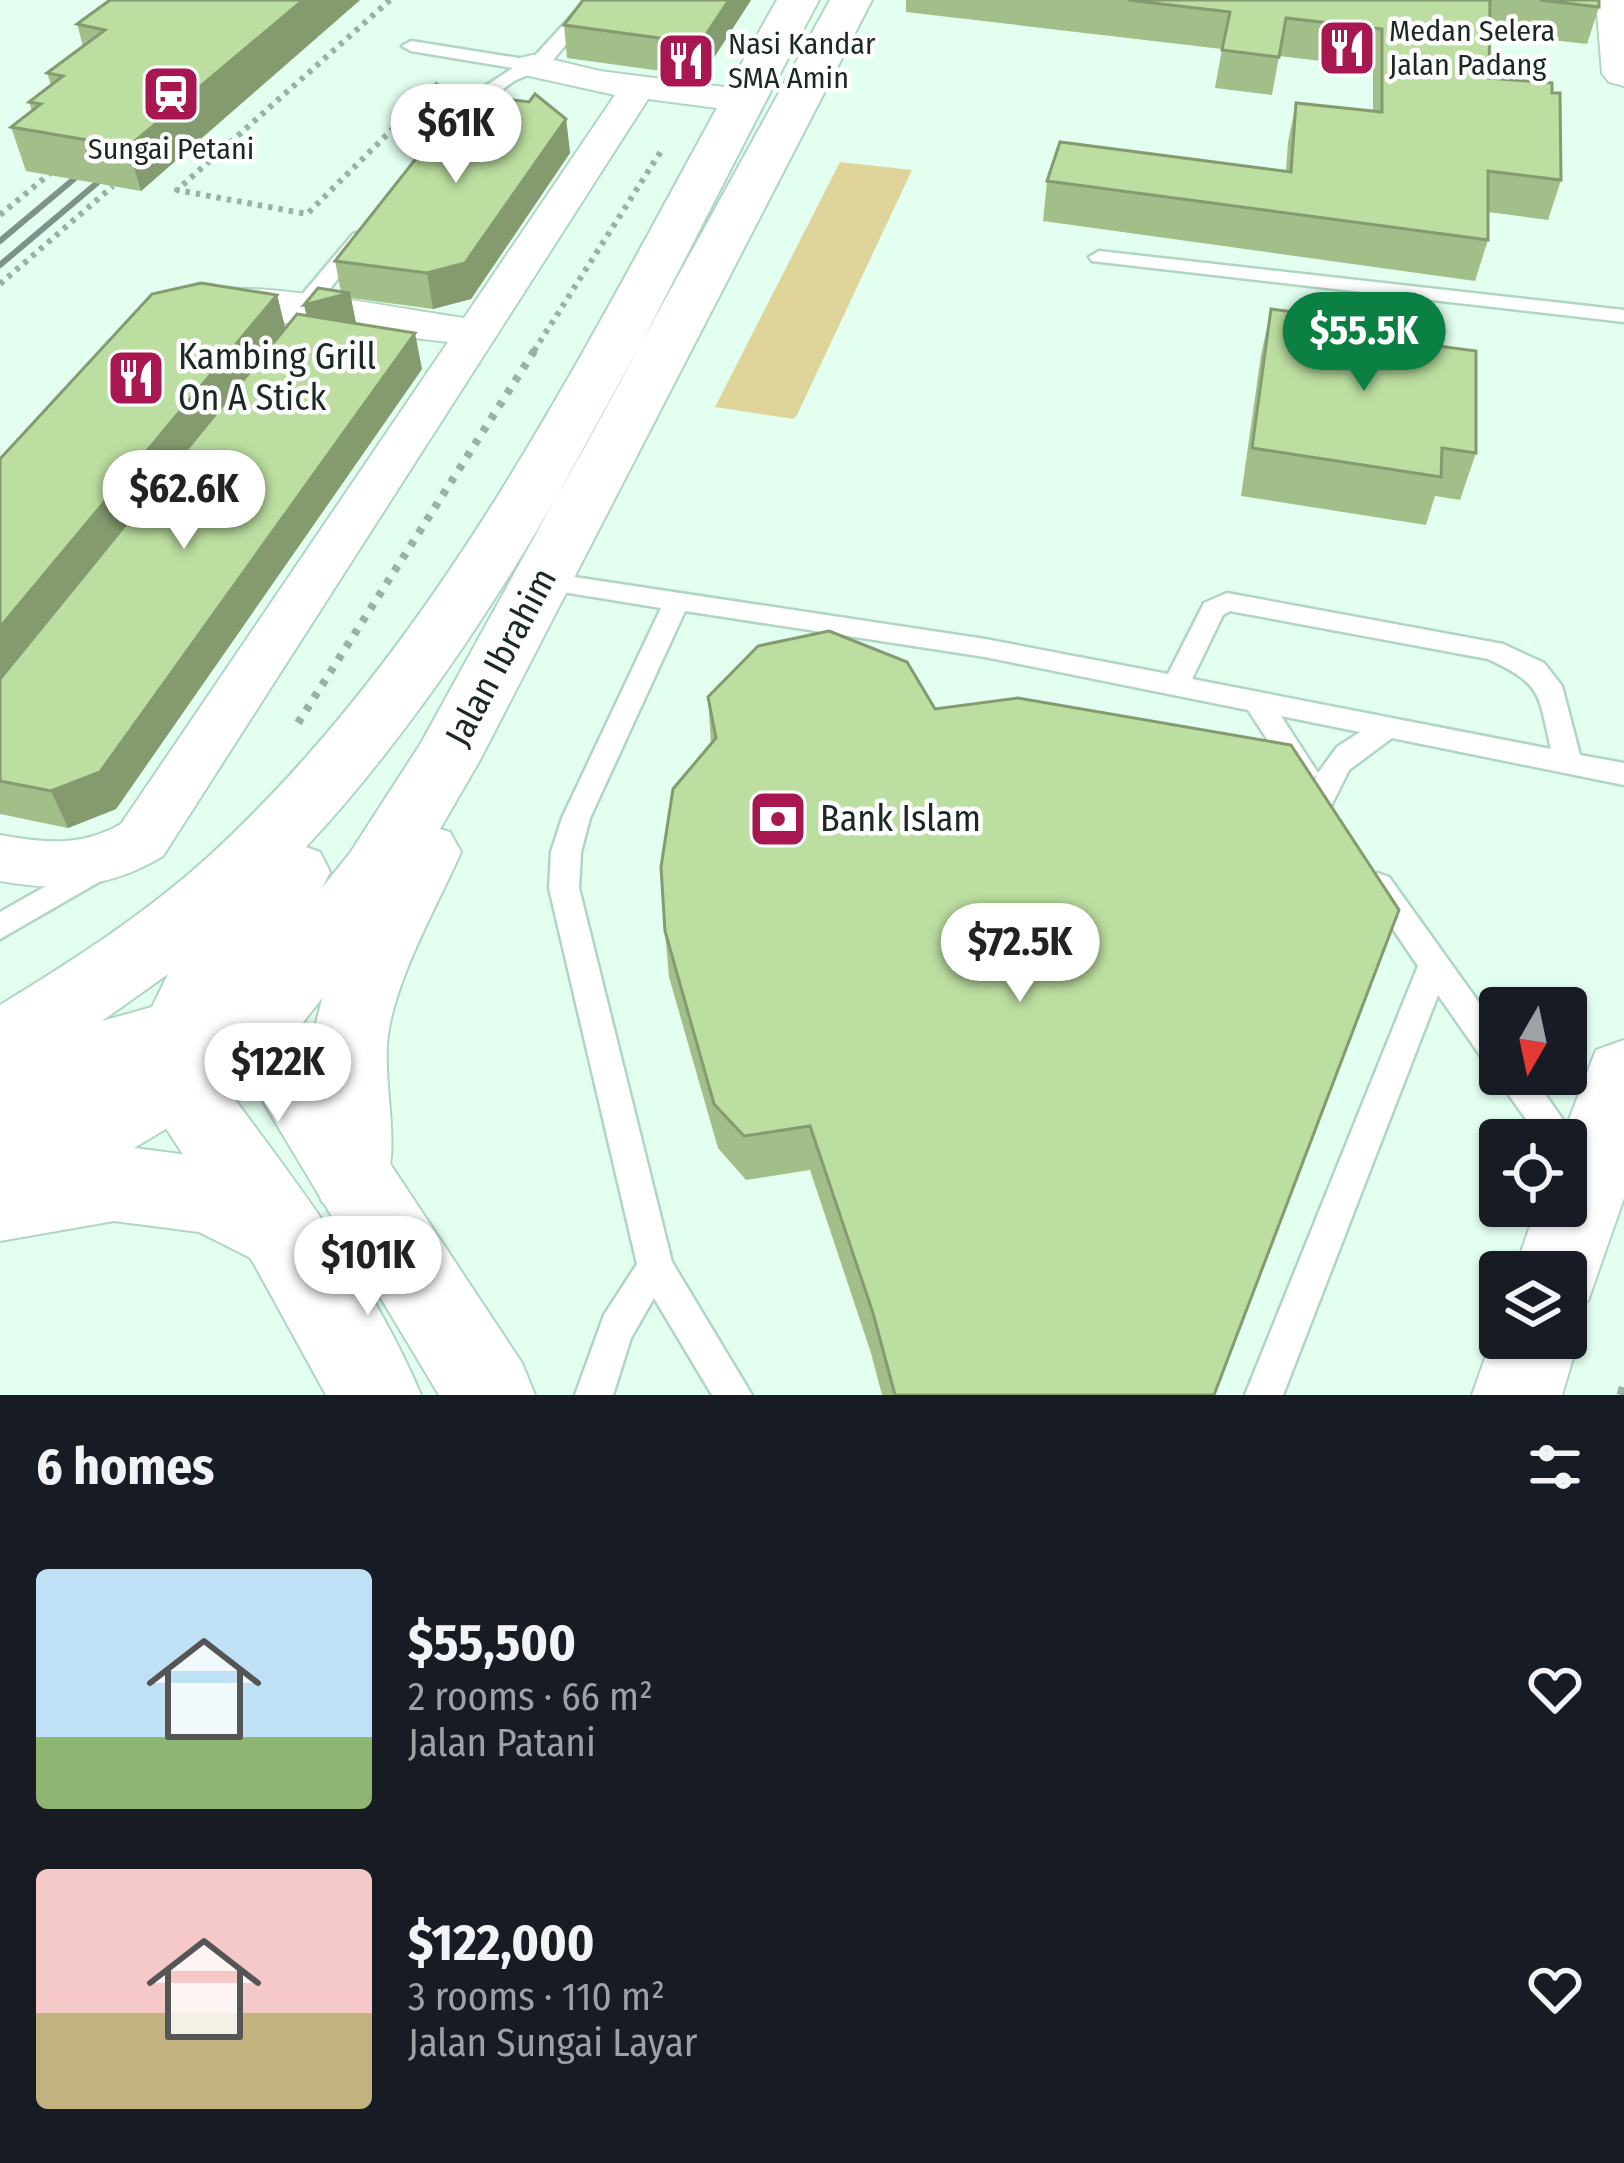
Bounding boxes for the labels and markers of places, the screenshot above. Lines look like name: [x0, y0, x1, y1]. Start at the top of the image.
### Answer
place label: Medan Selera Jalan Padang: [1389, 13, 1555, 83]
restaurant icon: Medan Selera Jalan Padang: [1316, 17, 1378, 79]
place label: Nasi Kandar SMA Amin: [728, 26, 876, 96]
restaurant icon: Nasi Kandar SMA Amin: [655, 30, 717, 92]
station icon: Sungai Petani: [140, 63, 202, 125]
pin: $61K: [385, 84, 527, 186]
place label: Sungai Petani: [88, 131, 254, 167]
pin: $55.5K: [1266, 292, 1462, 394]
place label: Kambing Grill On A Stick: [178, 335, 376, 420]
restaurant icon: Kambing Grill On A Stick: [105, 347, 167, 409]
pin: $62.6K: [86, 450, 282, 552]
bank icon: Bank Islam: [747, 788, 809, 850]
place label: Bank Islam: [820, 797, 981, 841]
pin: $72.5K: [922, 903, 1118, 1005]
pin: $122K: [194, 1023, 362, 1125]
pin: $101K: [284, 1216, 452, 1318]

